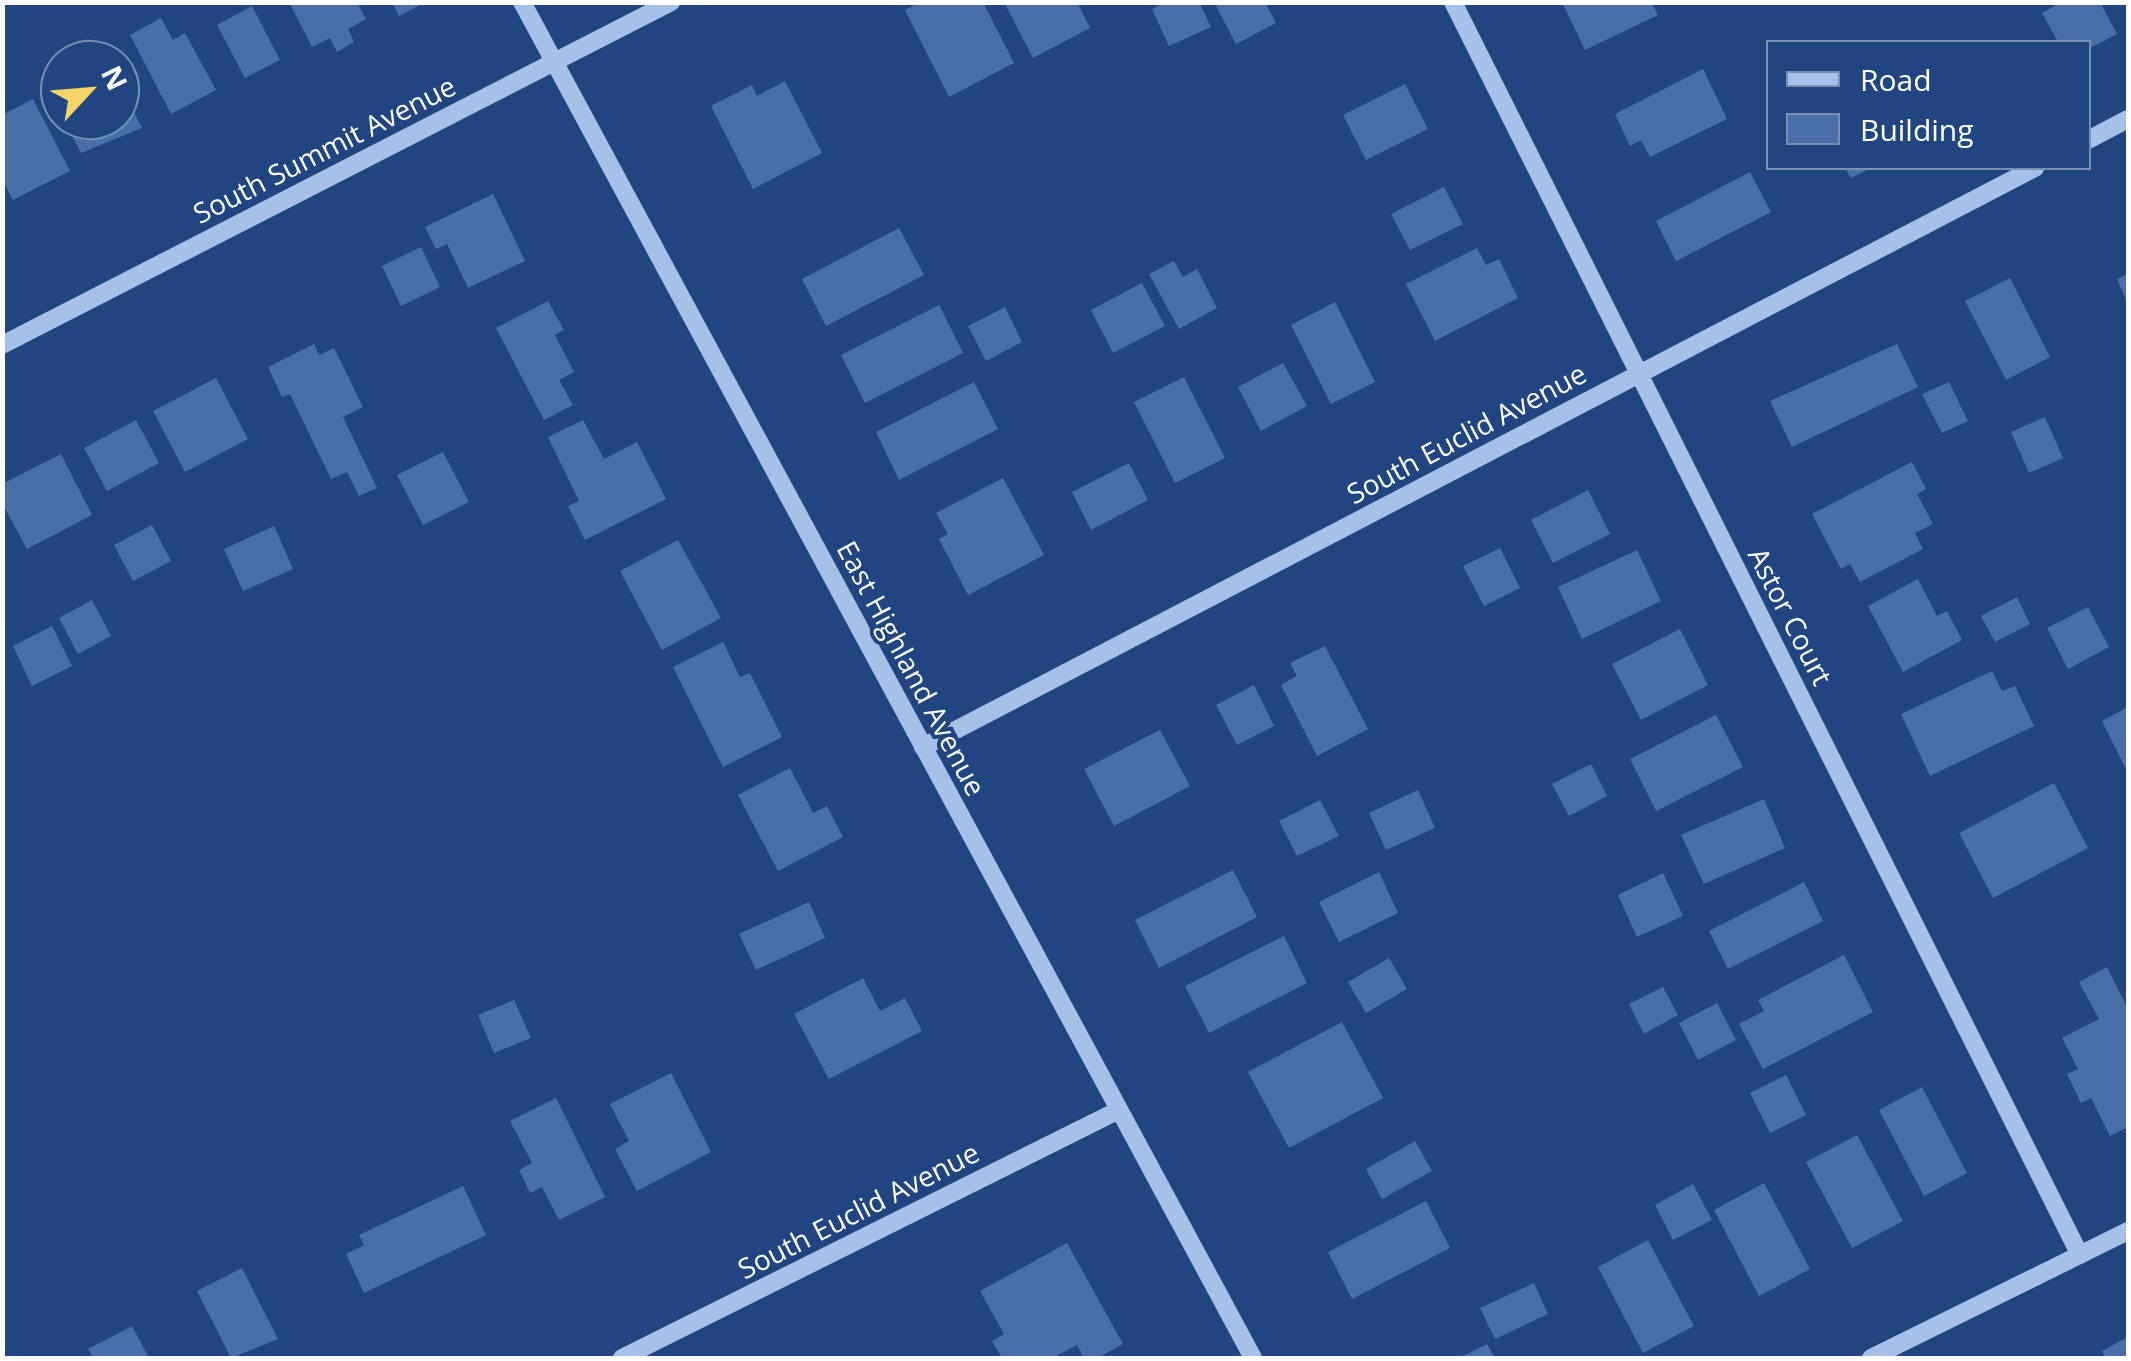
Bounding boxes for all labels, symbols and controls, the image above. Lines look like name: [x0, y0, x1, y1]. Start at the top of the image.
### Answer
north arrow: [40, 40, 140, 140]
legend: [1766, 40, 2091, 170]
text: N: [93, 59, 137, 96]
text: Road: [1860, 59, 1932, 100]
street label: South Summit Avenue: [187, 68, 461, 230]
text: Building: [1860, 109, 1974, 150]
street label: South Euclid Avenue: [1341, 356, 1591, 510]
street label: East Highland Avenue: [831, 535, 993, 801]
street label: Astor Court: [1742, 542, 1840, 690]
street label: South Euclid Avenue: [732, 1135, 984, 1285]

